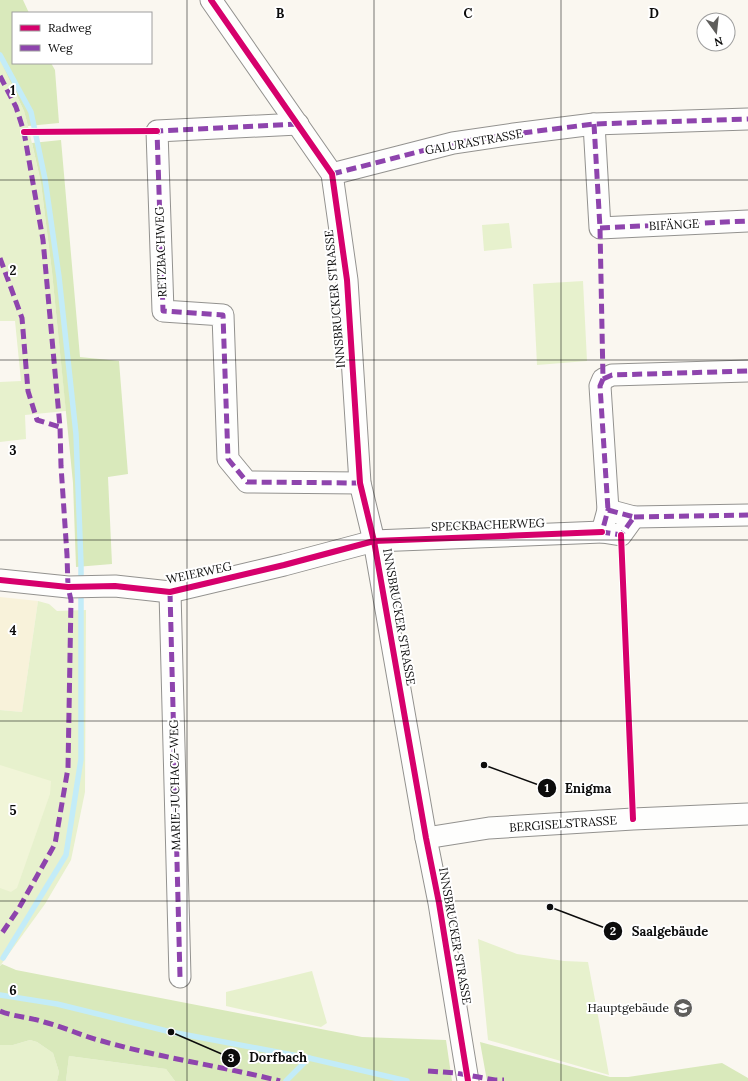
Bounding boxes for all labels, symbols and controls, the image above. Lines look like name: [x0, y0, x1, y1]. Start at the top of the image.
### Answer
text: B: [276, 5, 285, 22]
text: C: [464, 5, 473, 22]
text: D: [649, 5, 659, 22]
legend: [12, 12, 152, 64]
north arrow: [696, 12, 736, 52]
text: Radweg: [48, 20, 92, 35]
text: N: [712, 34, 725, 50]
text: Weg: [48, 40, 73, 55]
text: 1: [10, 82, 16, 99]
street label: GALURASTRASSE: [424, 125, 524, 158]
street label: RETZBACHWEG: [151, 206, 170, 298]
street label: BIFÄNGE: [648, 216, 700, 233]
street label: INNSBRUCKER STRASSE: [321, 229, 348, 369]
text: 2: [10, 262, 17, 279]
text: 3: [9, 442, 17, 459]
street label: SPECKBACHERWEG: [431, 515, 545, 534]
street label: INNSBRUCKER STRASSE: [380, 547, 419, 687]
street label: WEIERWEG: [165, 558, 233, 587]
text: 4: [9, 622, 17, 639]
street label: MARIE-JUCHACZ-WEG: [166, 719, 183, 851]
callout: Enigma: [537, 776, 619, 801]
text: 1: [545, 780, 550, 795]
text: Enigma: [565, 780, 611, 797]
text: 5: [9, 802, 17, 819]
street label: BERGISELSTRASSE: [509, 812, 617, 835]
street label: INNSBRUCKER STRASSE: [436, 866, 475, 1006]
callout: Saalgebäude: [603, 919, 716, 944]
text: 2: [610, 923, 616, 938]
text: Saalgebäude: [632, 923, 708, 940]
text: 6: [9, 982, 17, 999]
school or university icon: Hauptgebäude: [672, 997, 694, 1019]
place label: Hauptgebäude: [588, 1000, 669, 1015]
callout: Dorfbach: [221, 1045, 315, 1070]
text: Dorfbach: [249, 1049, 307, 1066]
text: 3: [228, 1050, 235, 1065]

